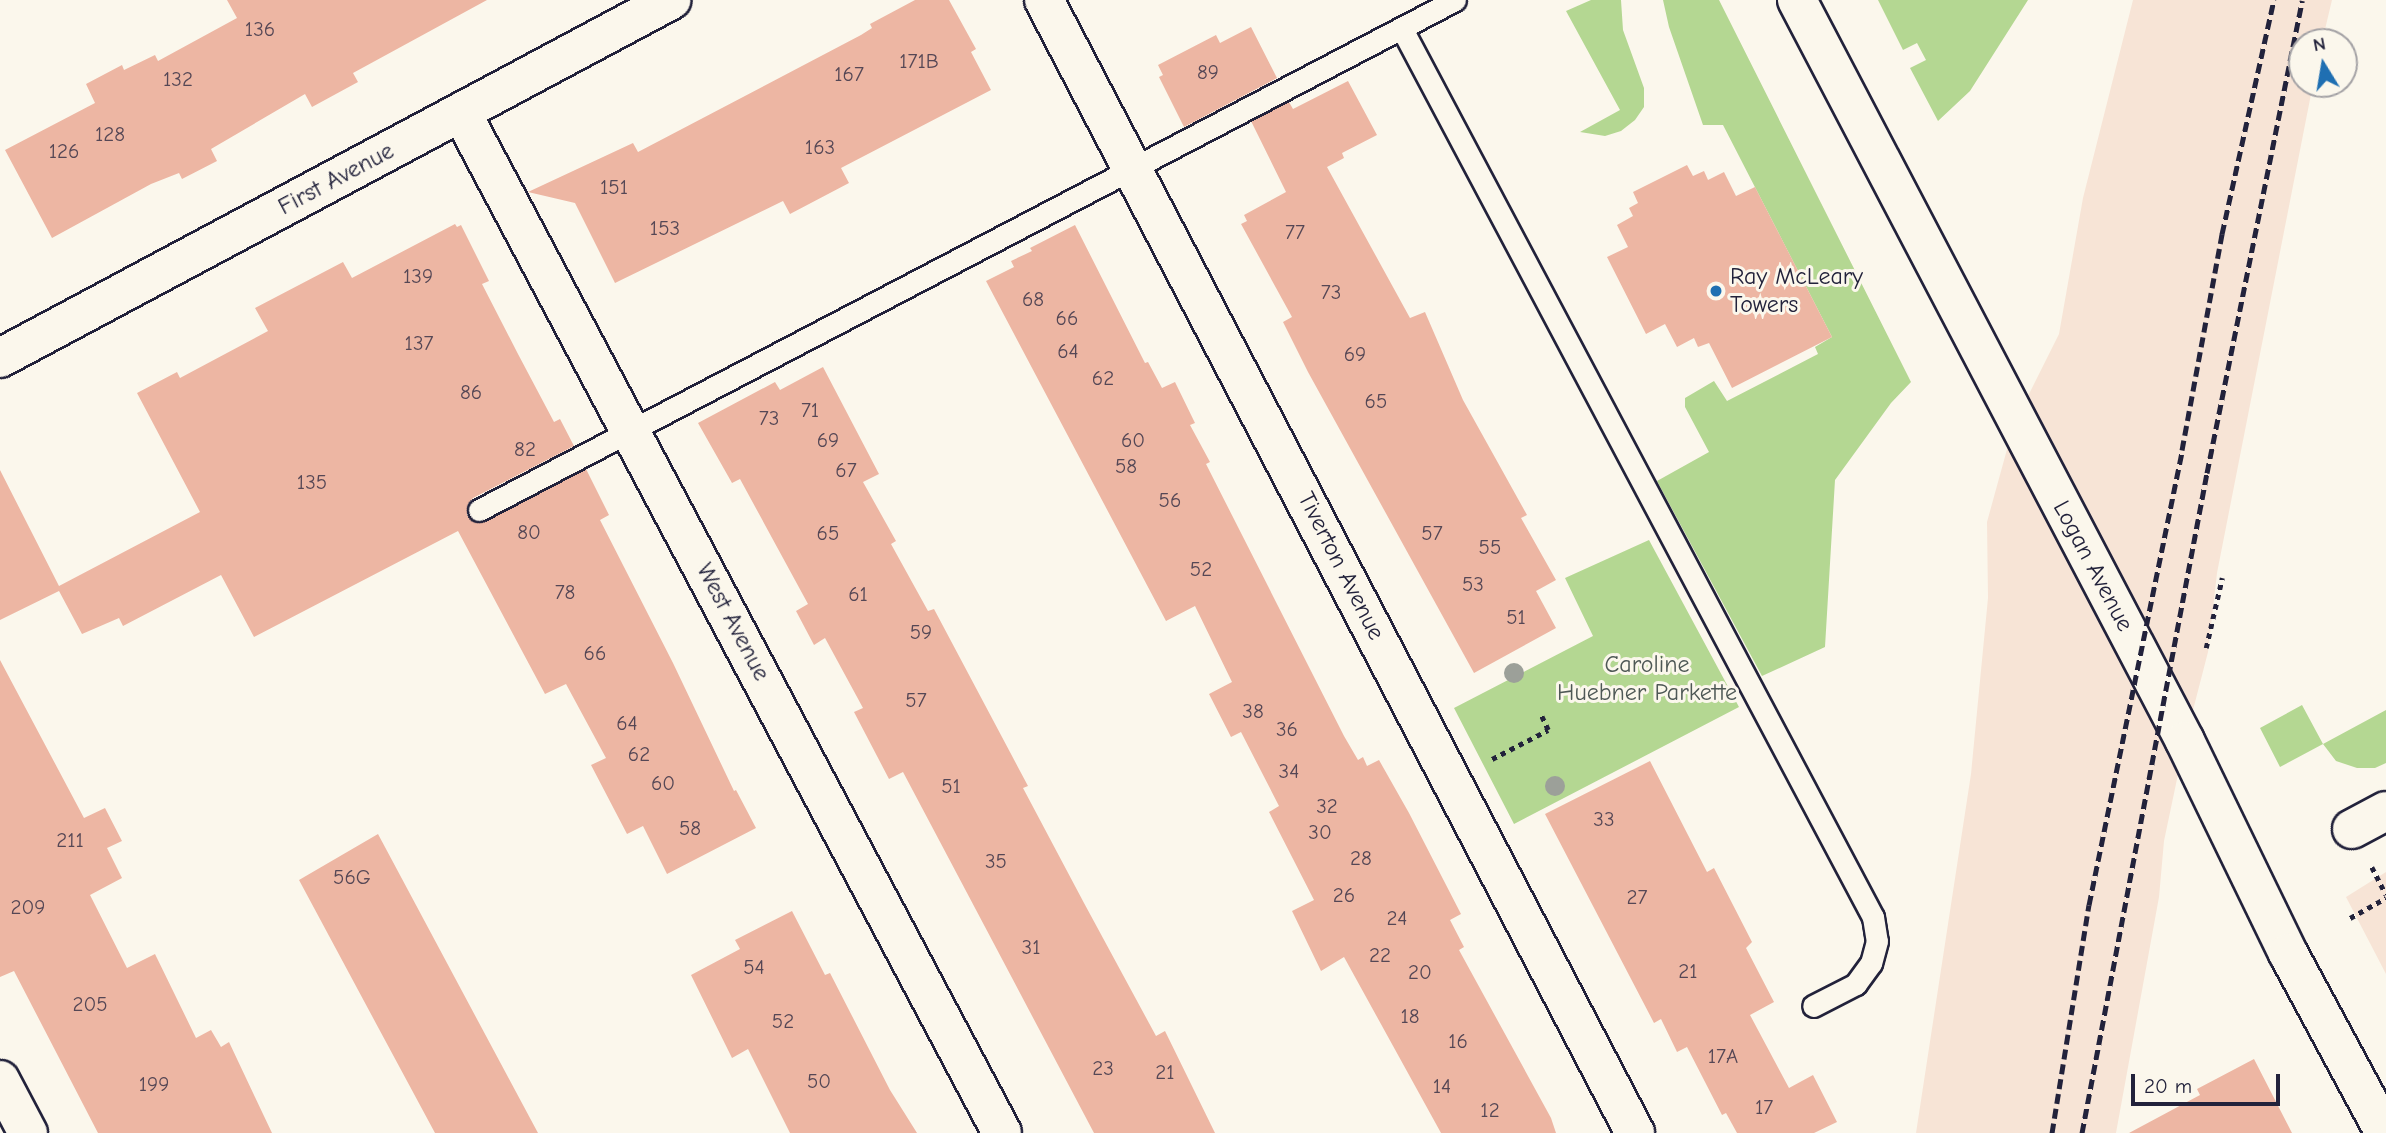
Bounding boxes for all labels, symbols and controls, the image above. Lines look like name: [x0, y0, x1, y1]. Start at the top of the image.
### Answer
house number: 136: [245, 16, 275, 42]
north arrow: [2288, 28, 2358, 98]
text: N: [2311, 32, 2328, 56]
house number: 171B: [899, 48, 939, 74]
house number: 89: [1197, 59, 1219, 85]
house number: 167: [834, 61, 864, 87]
house number: 132: [163, 66, 193, 92]
house number: 128: [95, 121, 125, 147]
house number: 163: [805, 134, 835, 160]
street label: First Avenue: [273, 137, 399, 221]
house number: 126: [49, 138, 79, 164]
house number: 151: [600, 174, 628, 200]
house number: 153: [650, 215, 680, 241]
house number: 77: [1285, 219, 1305, 245]
house number: 139: [403, 263, 433, 289]
place label: Ray McLeary Towers: [1730, 263, 1863, 319]
house number: 73: [1321, 279, 1341, 305]
marker: Ray McLeary Towers: [1708, 283, 1724, 299]
house number: 68: [1022, 286, 1044, 312]
house number: 66: [1056, 305, 1078, 331]
house number: 137: [405, 330, 433, 356]
house number: 64: [1057, 338, 1079, 364]
house number: 69: [1344, 341, 1366, 367]
house number: 62: [1092, 365, 1114, 391]
house number: 86: [460, 379, 482, 405]
house number: 65: [1365, 388, 1387, 414]
house number: 71: [801, 397, 819, 423]
house number: 73: [759, 405, 779, 431]
house number: 69: [817, 427, 839, 453]
house number: 60: [1121, 427, 1145, 453]
house number: 82: [514, 436, 536, 462]
house number: 58: [1115, 453, 1137, 479]
house number: 67: [835, 457, 857, 483]
house number: 135: [297, 469, 327, 495]
house number: 56: [1159, 487, 1181, 513]
street label: Tiverton Avenue: [1291, 487, 1391, 645]
street label: Logan Avenue: [2047, 496, 2139, 636]
house number: 80: [517, 519, 541, 545]
house number: 65: [817, 520, 839, 546]
house number: 57: [1421, 520, 1443, 546]
house number: 55: [1479, 534, 1501, 560]
house number: 52: [1190, 556, 1212, 582]
street label: West Avenue: [690, 558, 776, 686]
house number: 53: [1462, 571, 1484, 597]
house number: 78: [555, 579, 575, 605]
house number: 61: [848, 581, 868, 607]
house number: 51: [1506, 604, 1526, 630]
house number: 59: [910, 619, 932, 645]
house number: 66: [584, 640, 606, 666]
park label: Caroline Huebner Parkette: [1557, 651, 1737, 707]
house number: 57: [905, 687, 927, 713]
house number: 38: [1242, 698, 1264, 724]
house number: 64: [616, 710, 638, 736]
house number: 36: [1276, 716, 1298, 742]
house number: 62: [628, 741, 650, 767]
house number: 34: [1279, 758, 1299, 784]
house number: 60: [651, 770, 675, 796]
house number: 51: [941, 773, 961, 799]
house number: 32: [1316, 793, 1338, 819]
house number: 33: [1593, 806, 1615, 832]
house number: 58: [679, 815, 701, 841]
house number: 30: [1308, 819, 1332, 845]
house number: 211: [56, 827, 84, 853]
house number: 28: [1350, 845, 1372, 871]
house number: 35: [985, 848, 1007, 874]
house number: 56G: [333, 864, 371, 890]
house number: 26: [1333, 882, 1355, 908]
house number: 27: [1627, 884, 1647, 910]
house number: 209: [11, 894, 45, 920]
house number: 24: [1386, 905, 1408, 931]
house number: 31: [1022, 934, 1040, 960]
house number: 22: [1369, 942, 1391, 968]
house number: 54: [743, 954, 765, 980]
house number: 21: [1678, 958, 1698, 984]
house number: 20: [1408, 959, 1432, 985]
house number: 205: [72, 991, 108, 1017]
house number: 18: [1400, 1003, 1420, 1029]
house number: 52: [772, 1008, 794, 1034]
house number: 16: [1448, 1028, 1468, 1054]
house number: 17A: [1708, 1043, 1738, 1069]
house number: 23: [1092, 1055, 1114, 1081]
house number: 21: [1155, 1059, 1175, 1085]
scale bar: [2134, 1060, 2283, 1104]
house number: 50: [807, 1068, 831, 1094]
house number: 199: [139, 1071, 169, 1097]
house number: 14: [1433, 1073, 1451, 1099]
text: 20 m: [2144, 1074, 2192, 1098]
house number: 17: [1755, 1094, 1773, 1120]
house number: 12: [1480, 1097, 1500, 1123]

